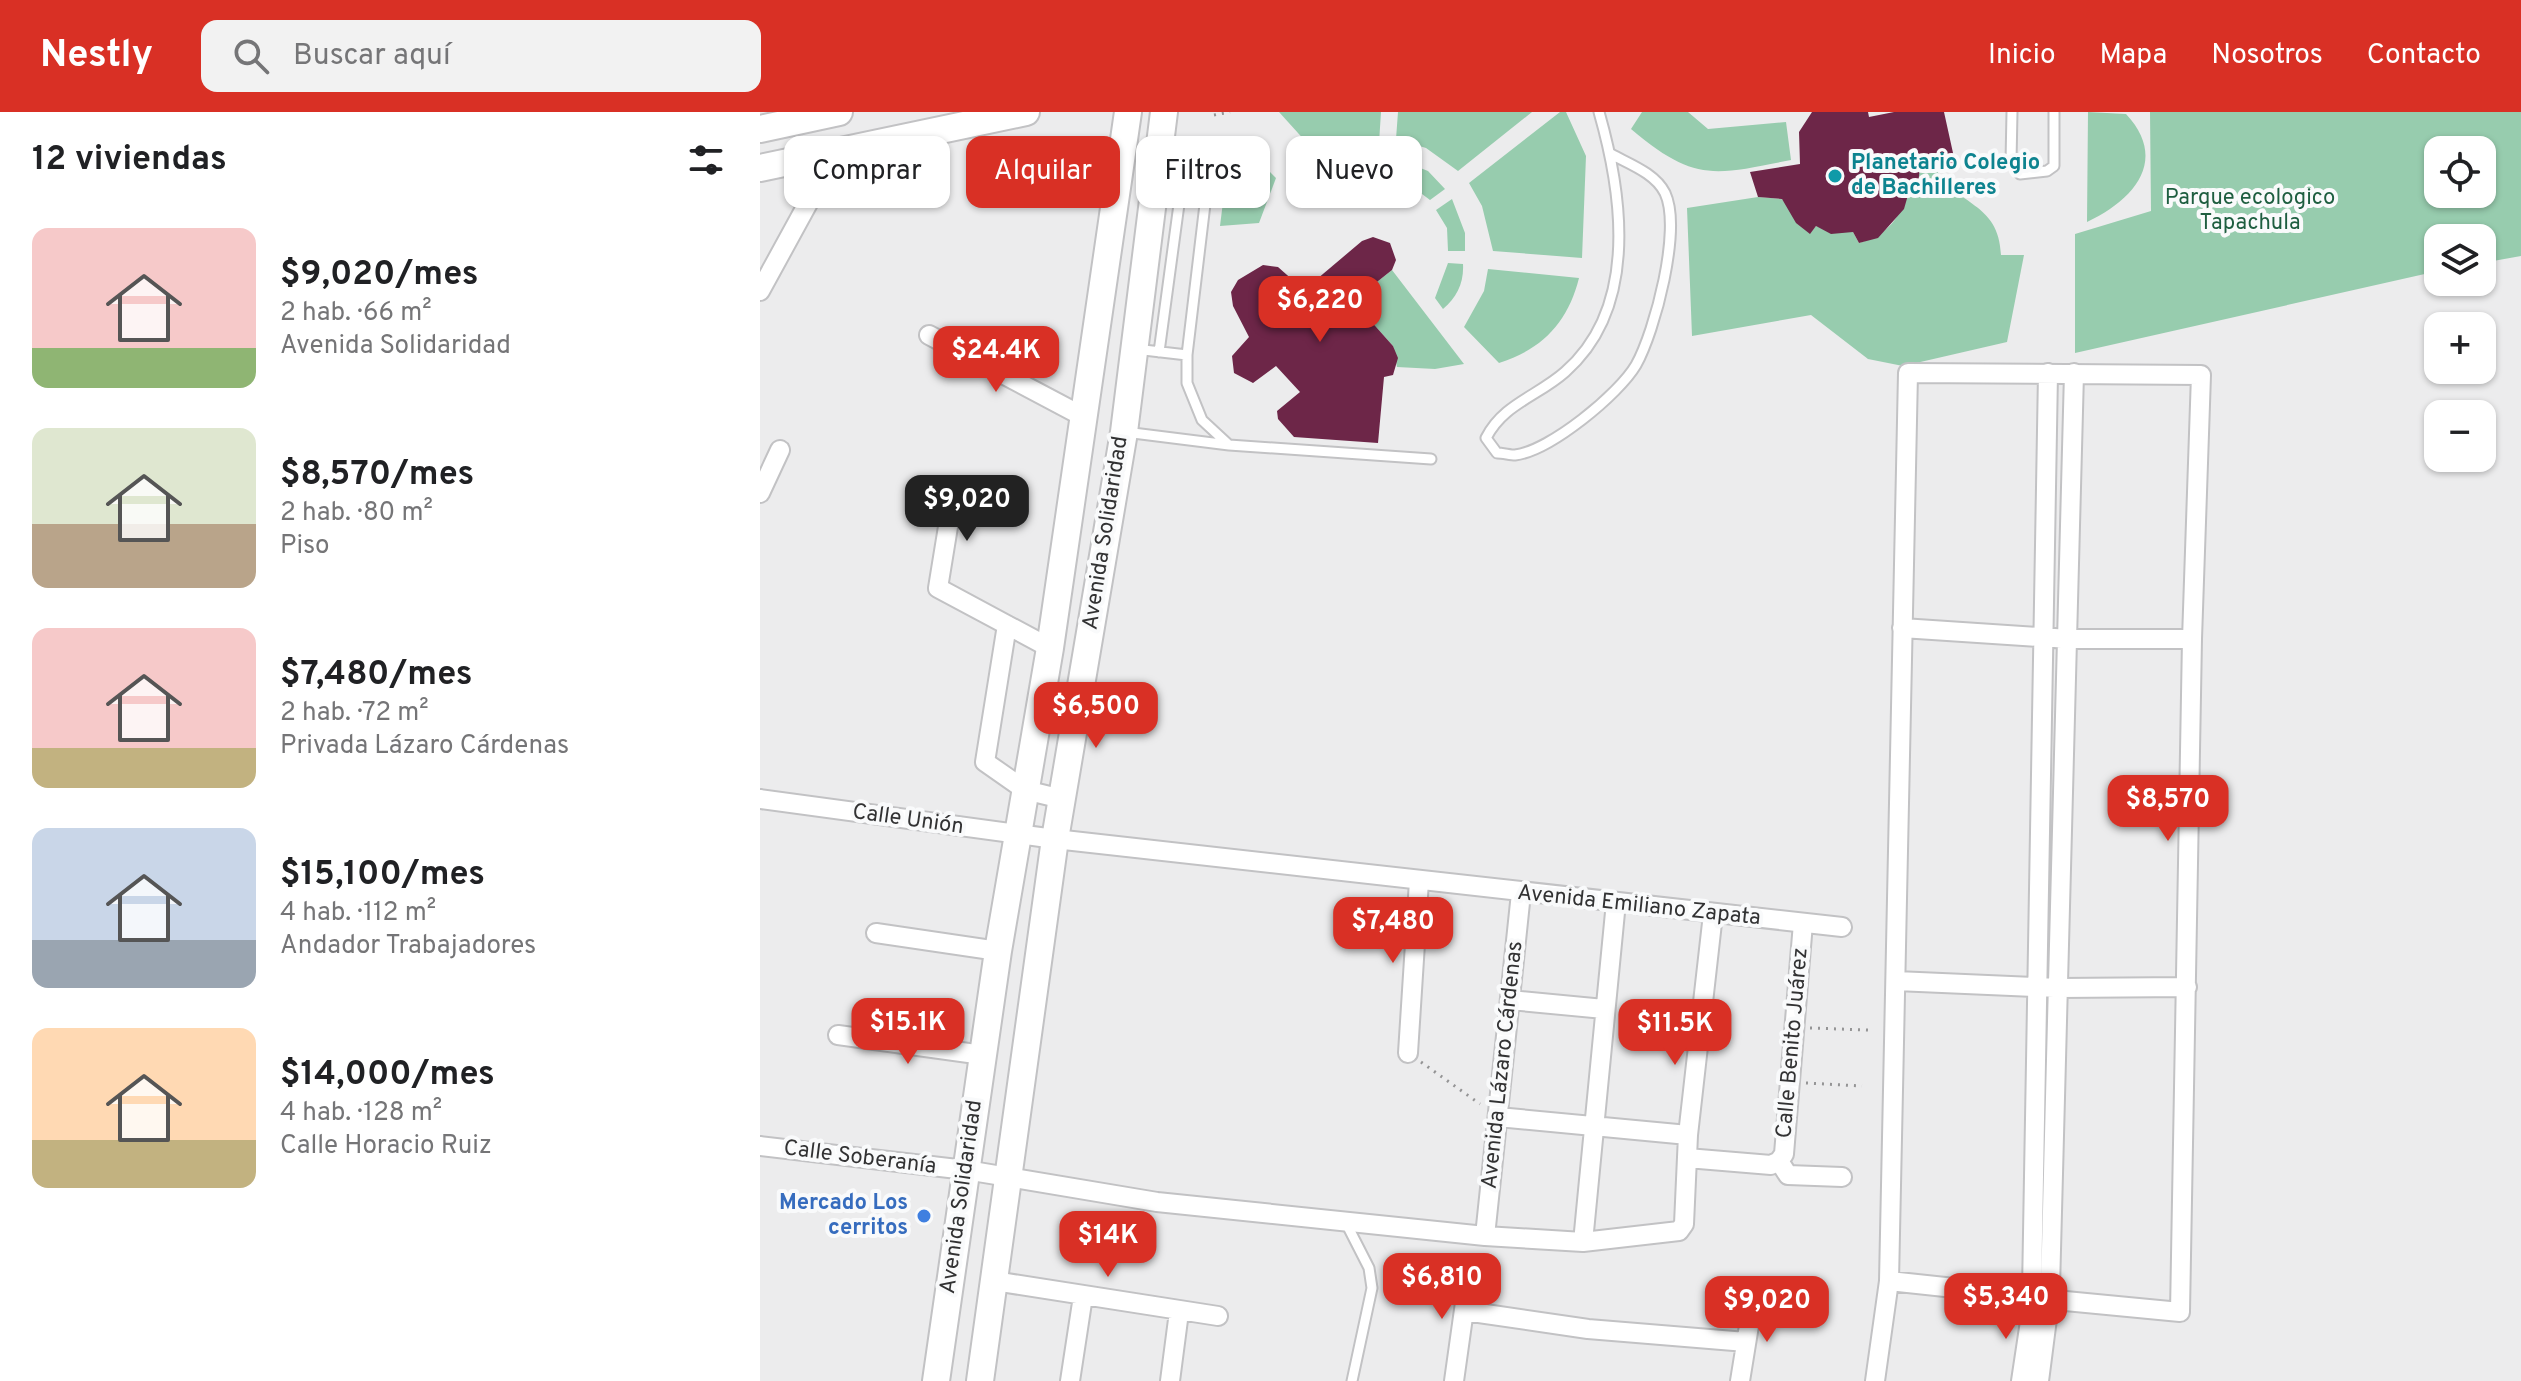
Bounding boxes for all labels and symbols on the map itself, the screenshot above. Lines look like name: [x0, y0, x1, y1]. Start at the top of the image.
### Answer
place label: Planetario Colegio de Bachilleres: [1851, 150, 2040, 202]
marker: Planetario Colegio de Bachilleres: [1826, 167, 1844, 185]
park label: Parque ecologico Tapachula: [2165, 185, 2335, 237]
pin: $6,220: [1255, 276, 1385, 344]
pin: $24.4K: [931, 326, 1061, 394]
street label: Avenida Solidaridad: [1077, 434, 1135, 632]
pin: $9,020: [902, 475, 1032, 543]
pin: $6,500: [1031, 682, 1161, 750]
pin: $8,570: [2103, 775, 2233, 843]
street label: Calle Unión: [851, 799, 965, 841]
street label: Avenida Emiliano Zapata: [1516, 880, 1762, 932]
pin: $7,480: [1328, 897, 1458, 965]
street label: Avenida Lázaro Cárdenas: [1477, 940, 1529, 1190]
street label: Calle Benito Juárez: [1771, 947, 1815, 1139]
pin: $15.1K: [843, 998, 973, 1066]
pin: $11.5K: [1610, 999, 1740, 1067]
street label: Avenida Solidaridad: [935, 1098, 989, 1296]
street label: Calle Soberanía: [782, 1135, 938, 1181]
place label: Mercado Los cerritos: [779, 1190, 908, 1242]
marker: Mercado Los cerritos: [915, 1207, 933, 1225]
pin: $14K: [1061, 1211, 1155, 1279]
pin: $6,810: [1377, 1253, 1507, 1321]
pin: $5,340: [1941, 1273, 2071, 1341]
pin: $9,020: [1702, 1276, 1832, 1344]

